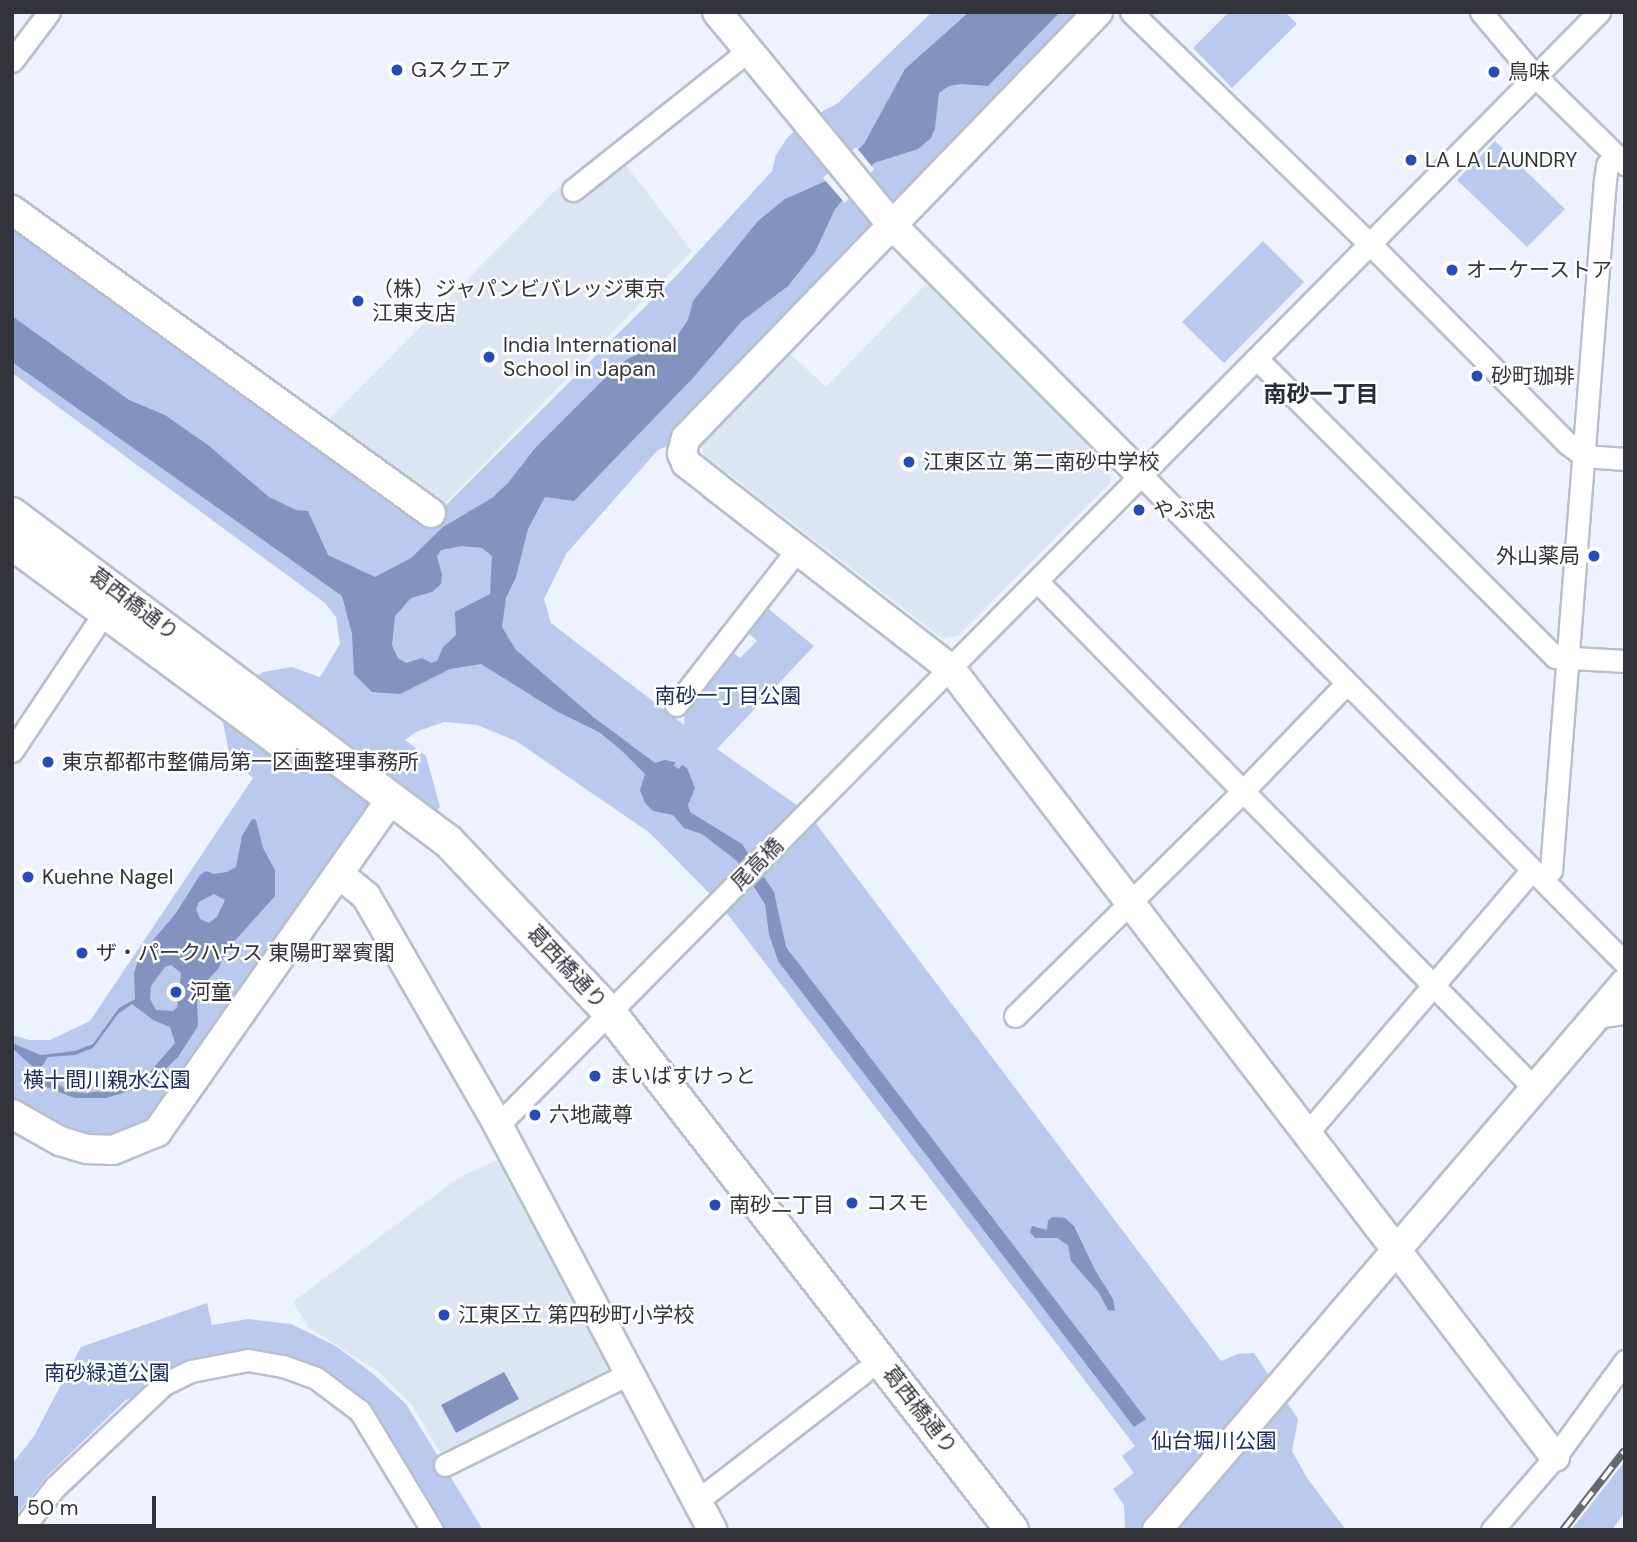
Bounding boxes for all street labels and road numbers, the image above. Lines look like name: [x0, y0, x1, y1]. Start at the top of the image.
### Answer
street label: 葛西橋通り: [84, 562, 184, 646]
street label: 尾高橋: [726, 833, 788, 895]
street label: 葛西橋通り: [522, 920, 612, 1014]
street label: 葛西橋通り: [878, 1361, 962, 1459]

